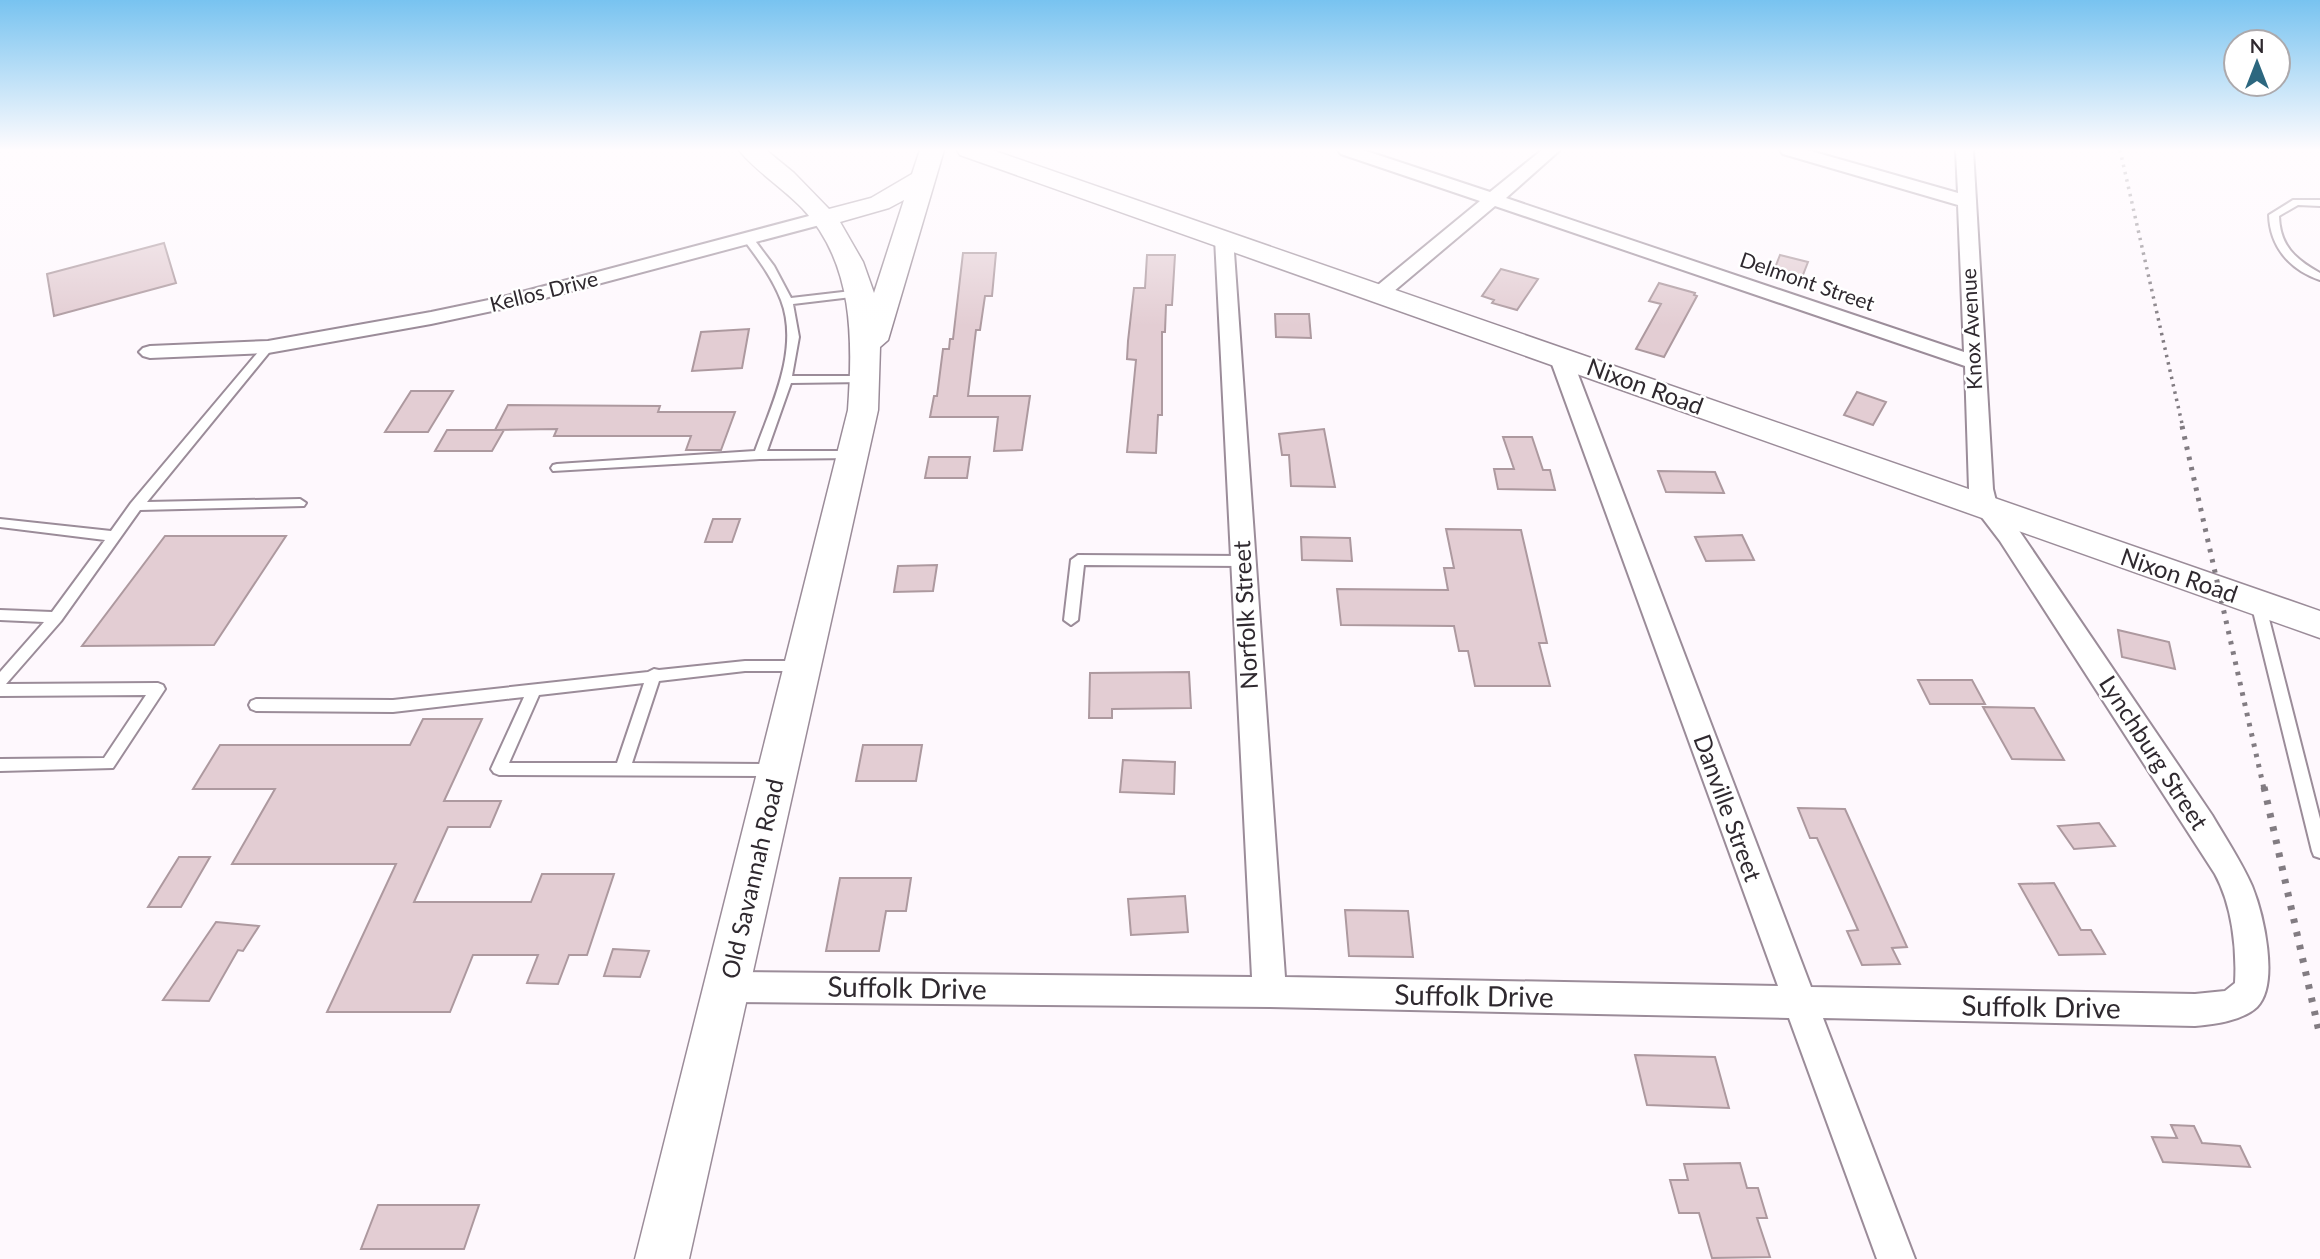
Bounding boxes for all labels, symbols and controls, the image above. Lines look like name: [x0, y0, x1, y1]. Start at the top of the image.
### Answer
north arrow: [2222, 28, 2292, 98]
text: N: [2250, 34, 2264, 57]
street label: Delmont Street: [1737, 246, 1879, 315]
street label: Kellos Drive: [487, 265, 600, 316]
street label: Knox Avenue: [1955, 268, 1986, 391]
street label: Nixon Road: [1583, 351, 1708, 420]
street label: Norfolk Street: [1226, 539, 1263, 690]
street label: Nixon Road: [2117, 541, 2242, 608]
street label: Lynchburg Street: [2094, 670, 2215, 835]
street label: Danville Street: [1688, 730, 1769, 885]
street label: Old Savannah Road: [714, 776, 789, 981]
street label: Suffolk Drive: [827, 969, 987, 1005]
street label: Suffolk Drive: [1394, 977, 1554, 1013]
street label: Suffolk Drive: [1961, 988, 2121, 1024]

